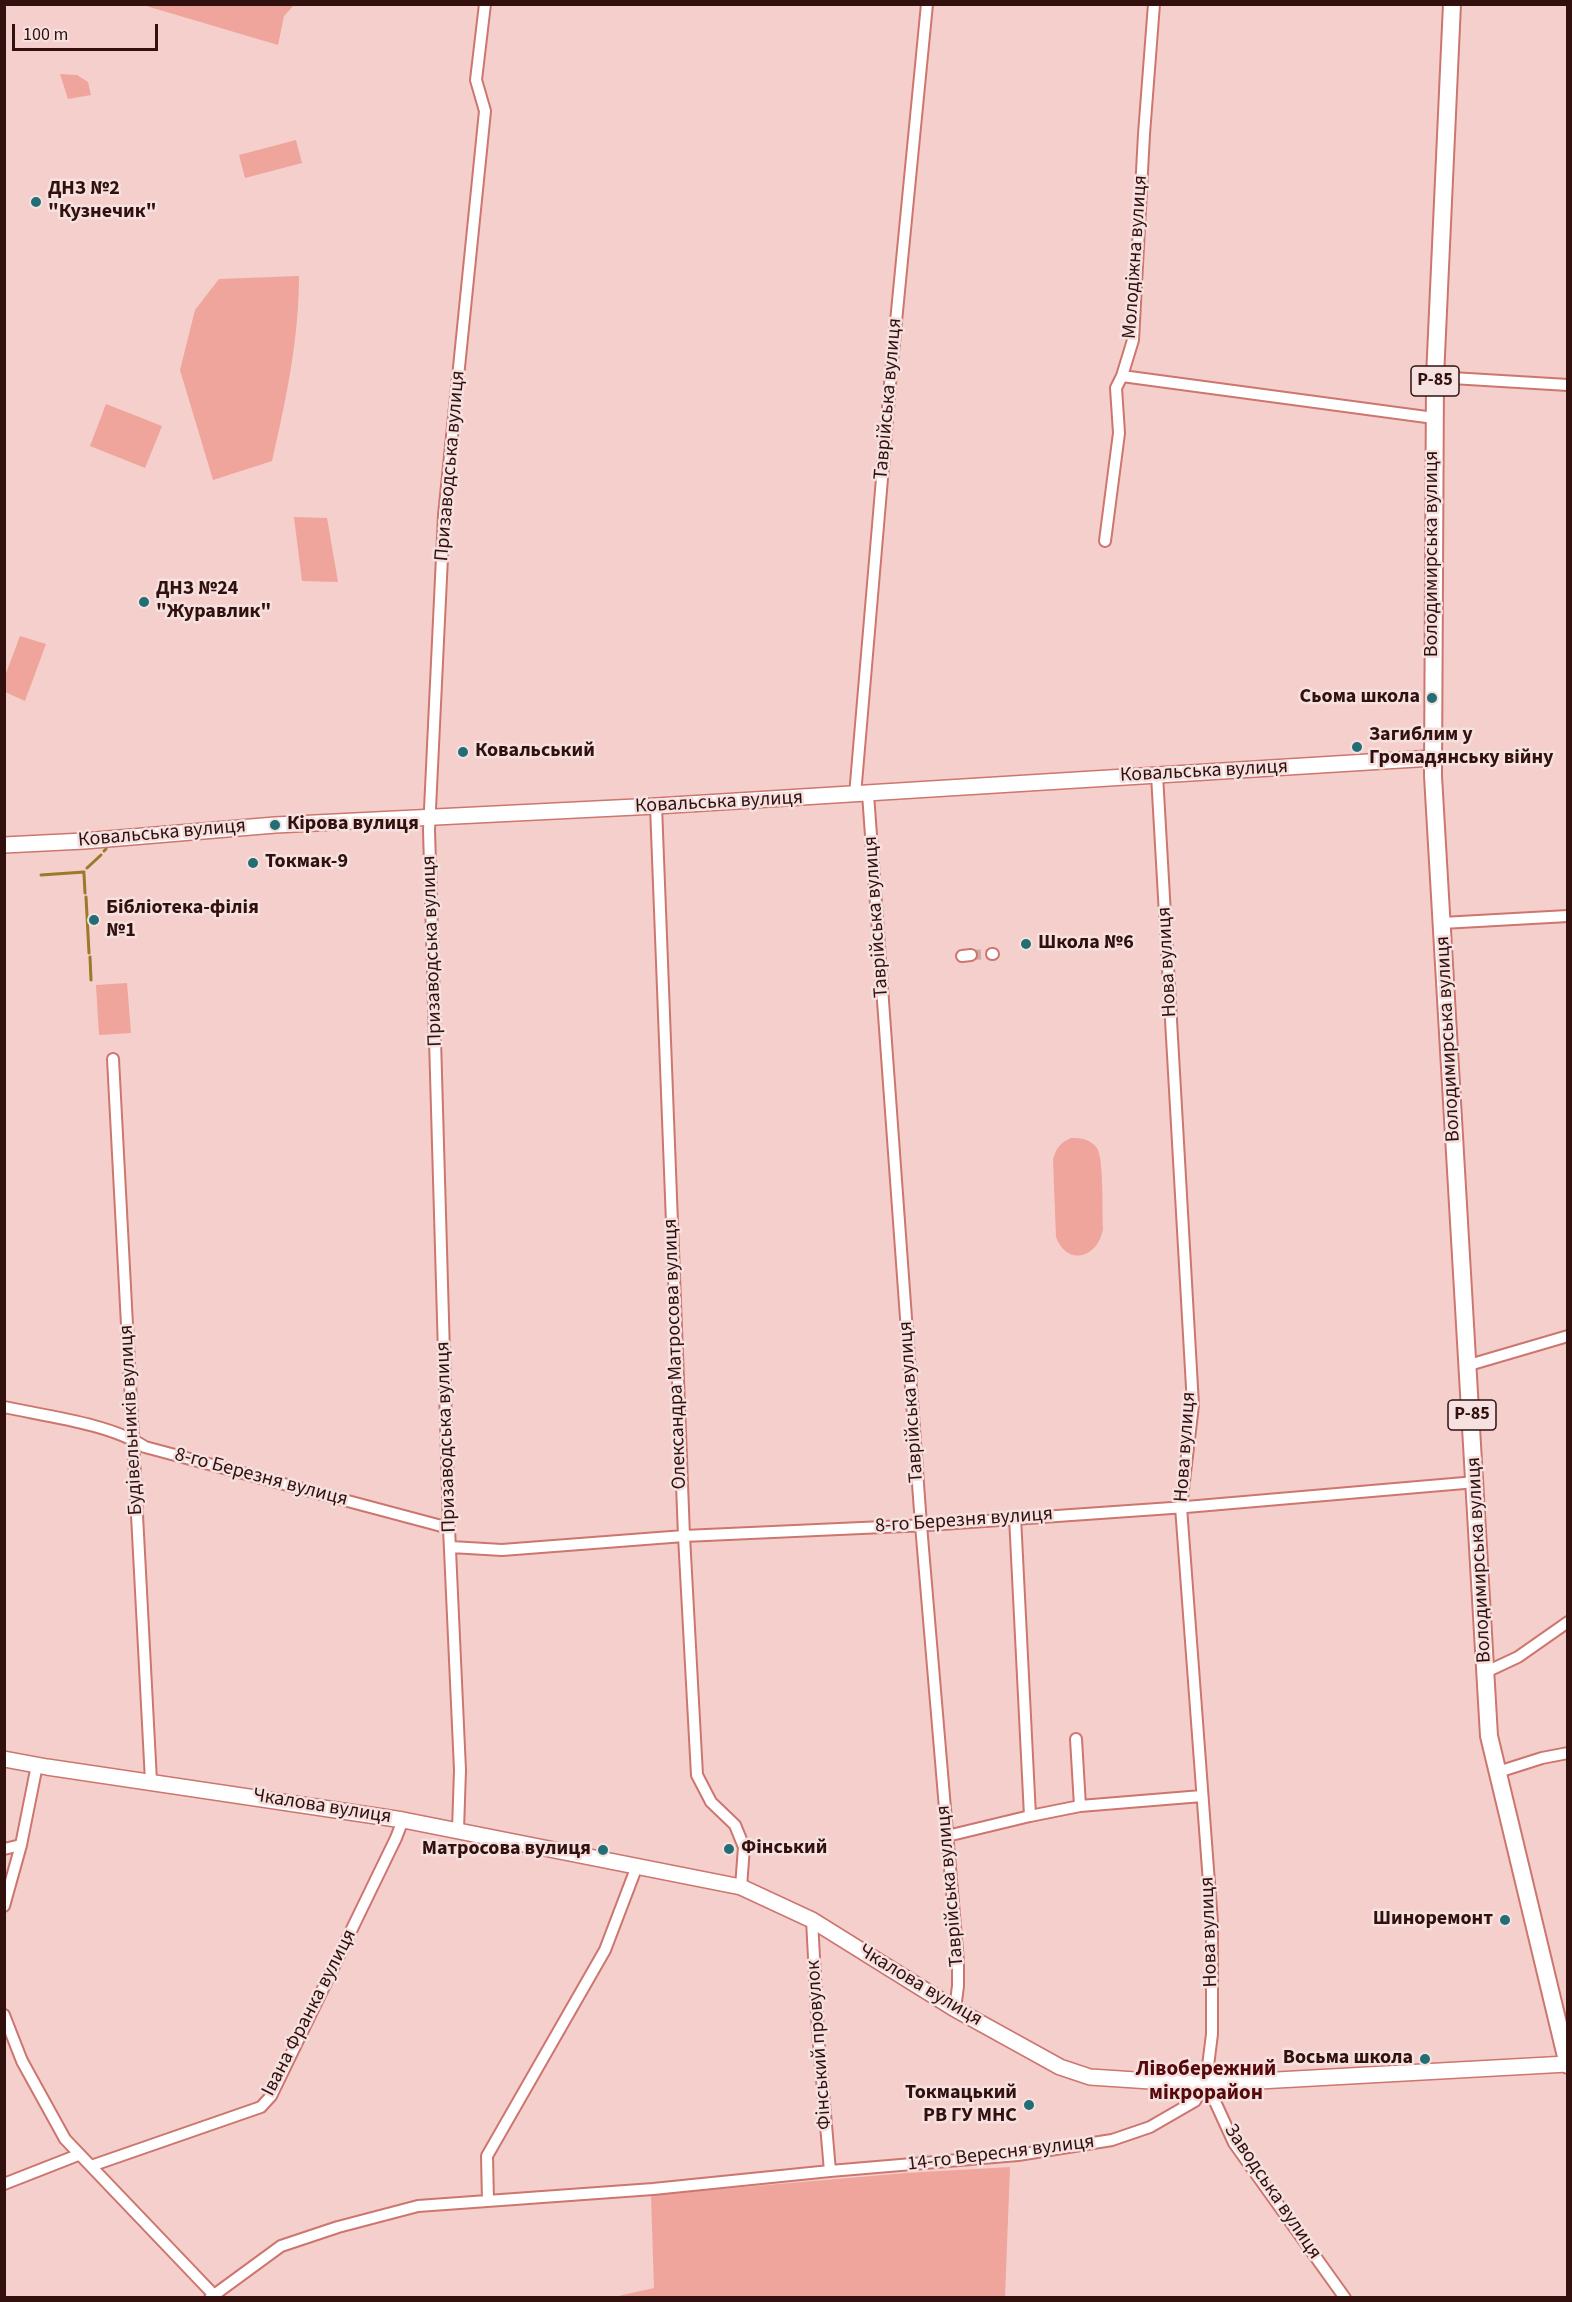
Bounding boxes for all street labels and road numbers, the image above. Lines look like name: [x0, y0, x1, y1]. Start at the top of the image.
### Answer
street label: Молодіжна вулиця: [1118, 174, 1154, 340]
street label: Таврійська вулиця: [870, 317, 908, 481]
road number: Р-85: [1411, 366, 1459, 396]
street label: Призаводська вулиця: [431, 370, 471, 562]
street label: Володимирська вулиця: [1421, 451, 1445, 657]
street label: Ковальська вулиця: [1119, 756, 1289, 788]
street label: Ковальська вулиця: [634, 787, 804, 819]
street label: Ковальська вулиця: [77, 815, 247, 853]
street label: Таврійська вулиця: [859, 835, 895, 999]
street label: Призаводська вулиця: [418, 855, 448, 1047]
street label: Нова вулиця: [1153, 906, 1183, 1018]
street label: Володимирська вулиця: [1432, 935, 1466, 1143]
street label: Олександра Матросова вулиця: [659, 1218, 693, 1490]
street label: Таврійська вулиця: [894, 1320, 930, 1484]
street label: Будівельників вулиця: [115, 1324, 149, 1516]
street label: Призаводська вулиця: [432, 1341, 462, 1533]
street label: Нова вулиця: [1170, 1391, 1202, 1503]
road number: Р-85: [1448, 1400, 1496, 1430]
street label: 8-го Березня вулиця: [172, 1443, 350, 1513]
street label: Володимирська вулиця: [1463, 1456, 1497, 1664]
street label: 8-го Березня вулиця: [874, 1503, 1054, 1539]
street label: Чкалова вулиця: [251, 1784, 393, 1830]
street label: Таврійська вулиця: [932, 1804, 970, 1968]
street label: Нова вулиця: [1196, 1876, 1224, 1988]
street label: Івана Франка вулиця: [258, 1926, 362, 2100]
street label: Чкалова вулиця: [854, 1940, 986, 2032]
street label: Фінський провулок: [802, 1959, 838, 2131]
street label: Заводська вулиця: [1218, 2120, 1326, 2264]
street label: 14-го Вересня вулиця: [906, 2131, 1096, 2177]

